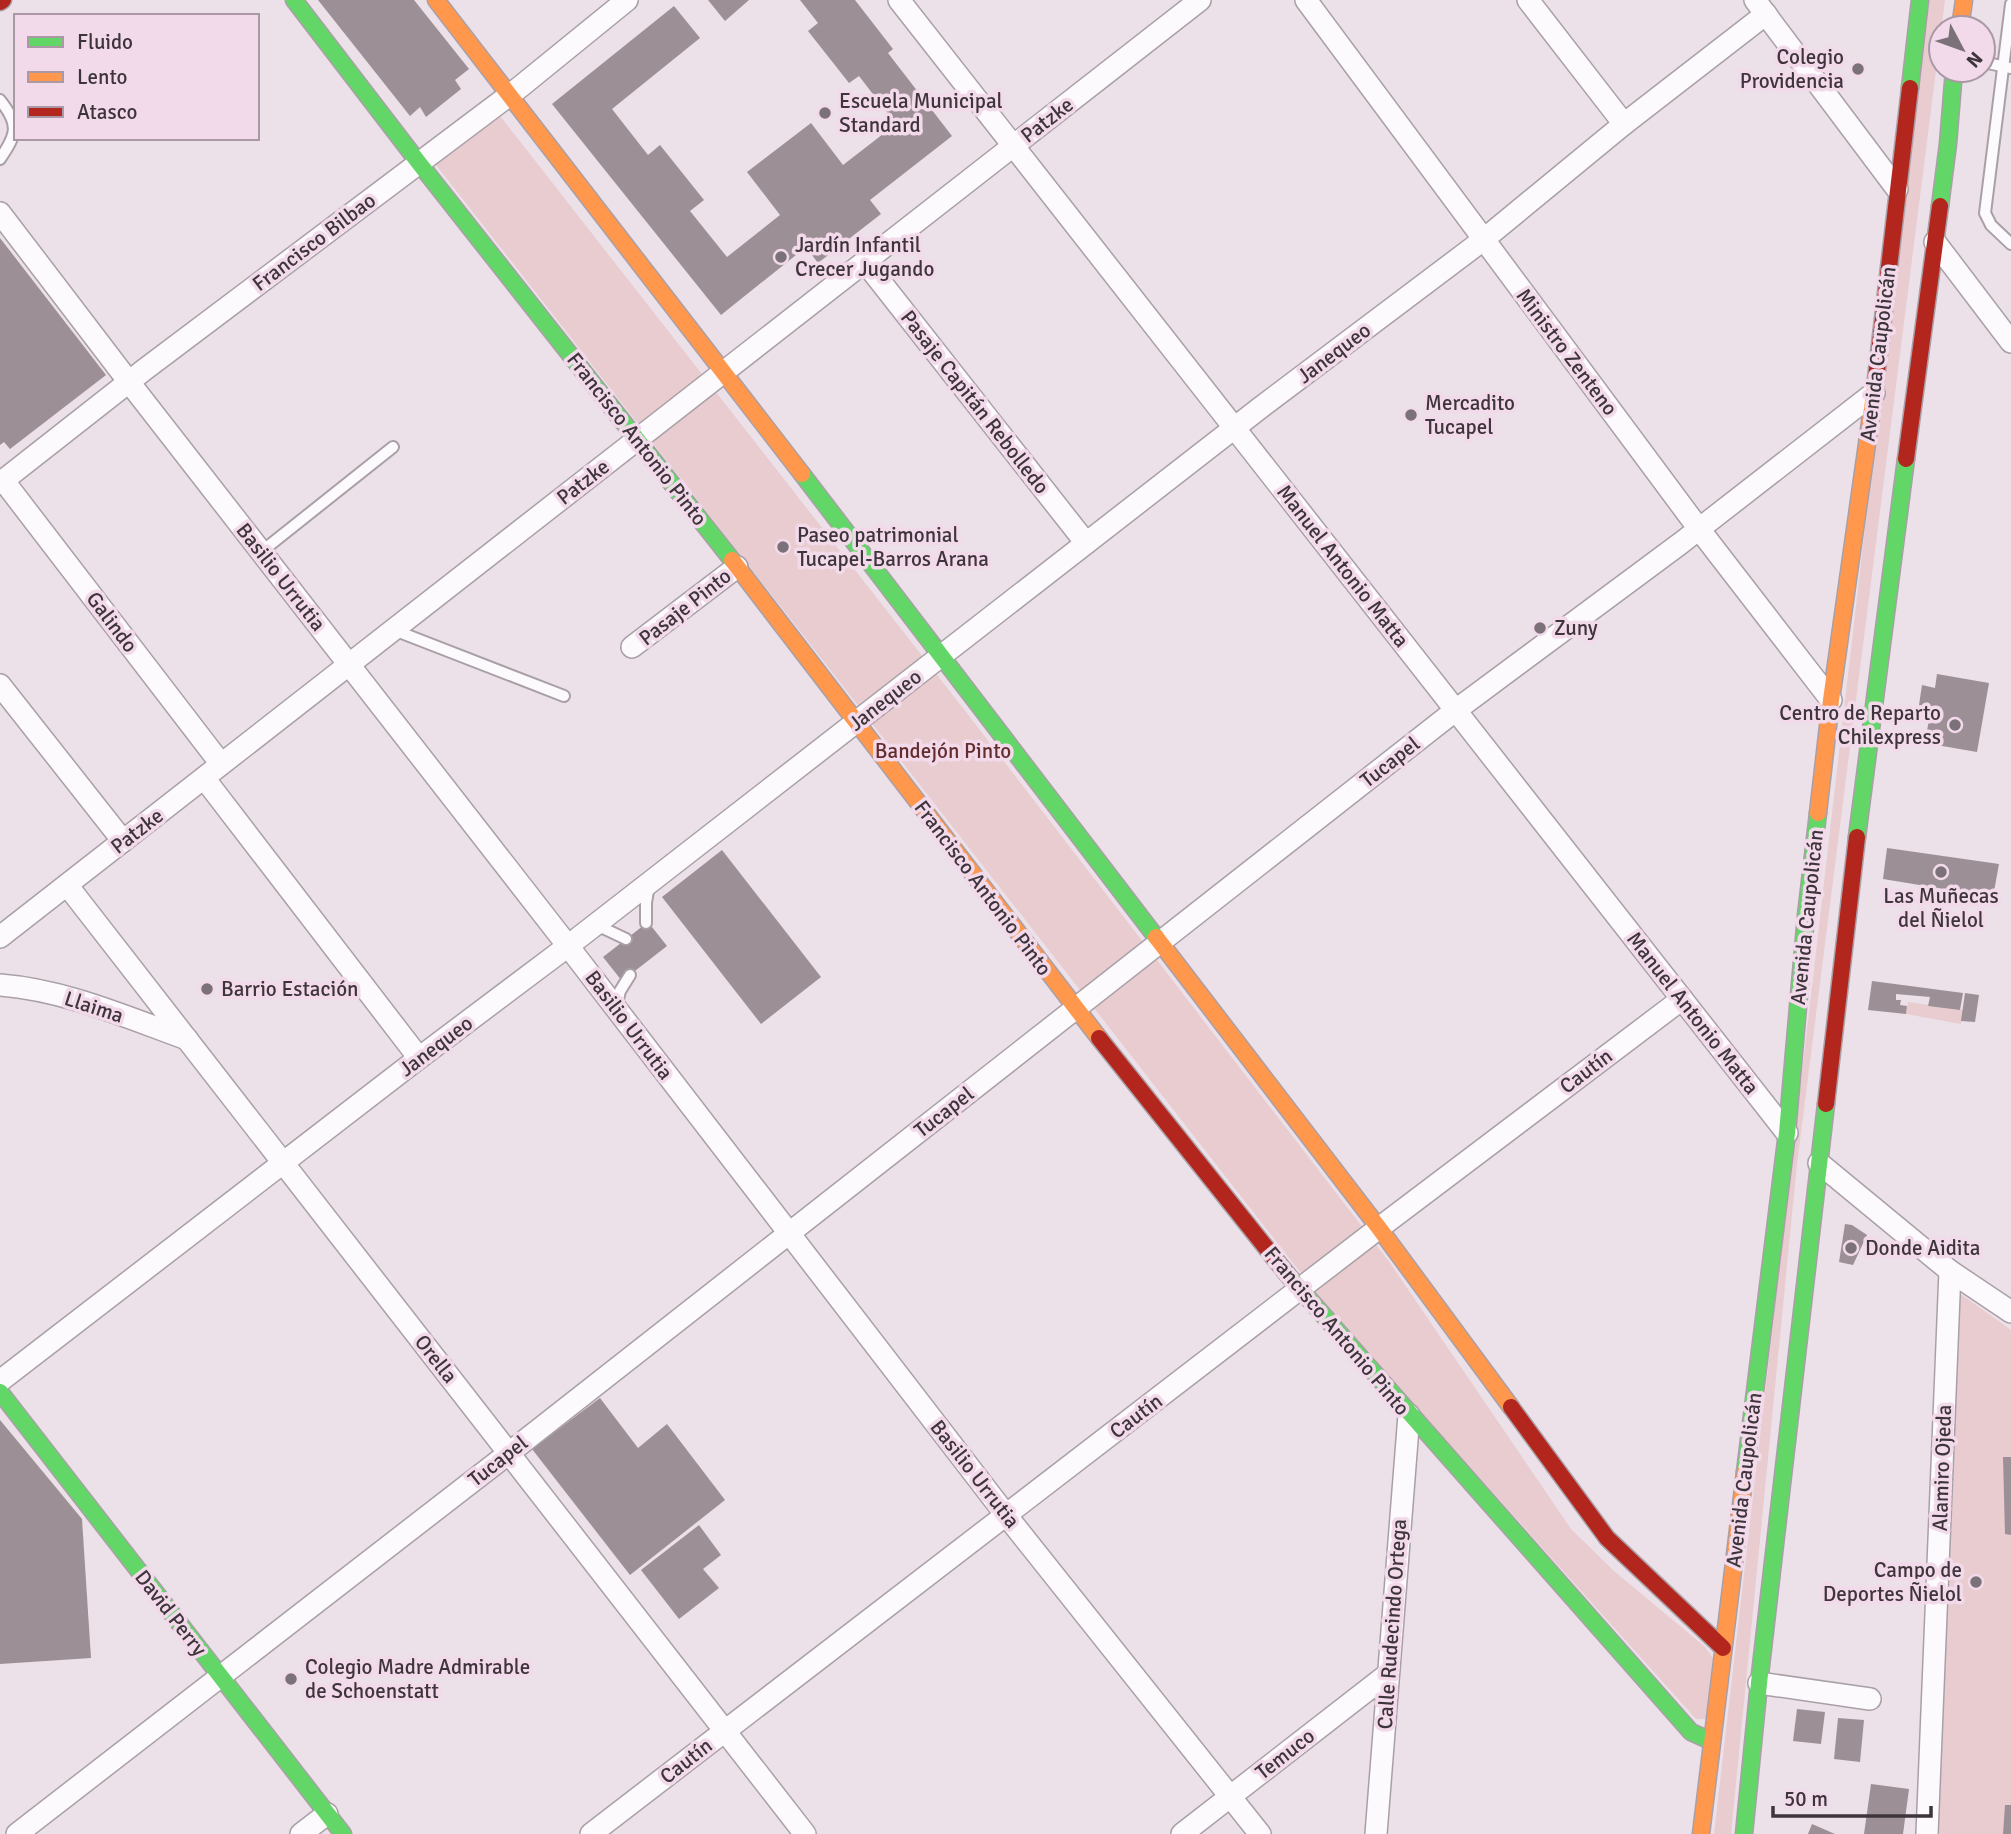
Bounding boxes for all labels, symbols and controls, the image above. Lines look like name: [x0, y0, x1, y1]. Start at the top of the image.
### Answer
legend: [14, 14, 259, 140]
north arrow: [1927, 14, 1997, 84]
text: Fluido: [77, 29, 133, 55]
place label: Colegio Providencia: [1740, 44, 1844, 94]
text: N: [1961, 47, 1987, 72]
marker: Colegio Providencia: [1850, 61, 1866, 77]
text: Lento: [77, 64, 127, 90]
place label: Escuela Municipal Standard: [839, 88, 1003, 138]
street label: Patzke: [1016, 91, 1078, 149]
text: Atasco: [77, 99, 137, 125]
marker: Escuela Municipal Standard: [817, 105, 833, 121]
street label: Francisco Bilbao: [247, 187, 381, 297]
place label: Jardín Infantil Crecer Jugando: [795, 232, 934, 282]
marker: Jardín Infantil Crecer Jugando: [773, 249, 789, 265]
street label: Avenida Caupolicán: [1854, 265, 1902, 443]
street label: Ministro Zenteno: [1511, 283, 1623, 421]
street label: Pasaje Capitán Rebolledo: [895, 305, 1055, 499]
street label: Janequeo: [1292, 317, 1376, 389]
street label: Francisco Antonio Pinto: [561, 347, 713, 531]
place label: Mercadito Tucapel: [1425, 390, 1515, 440]
marker: Mercadito Tucapel: [1403, 407, 1419, 423]
street label: Patzke: [552, 453, 614, 511]
street label: Manuel Antonio Matta: [1271, 479, 1415, 653]
street label: Basilio Urrutia: [231, 518, 331, 636]
place label: Paseo patrimonial Tucapel-Barros Arana: [797, 522, 989, 572]
marker: Paseo patrimonial Tucapel-Barros Arana: [775, 539, 791, 555]
street label: Pasaje Pinto: [634, 563, 736, 651]
street label: Galindo: [81, 586, 143, 658]
place label: Zuny: [1554, 615, 1598, 641]
marker: Zuny: [1532, 620, 1548, 636]
street label: Janequeo: [843, 663, 927, 737]
place label: Centro de Reparto Chilexpress: [1779, 700, 1941, 750]
marker: Centro de Reparto Chilexpress: [1947, 717, 1963, 733]
street label: Tucapel: [1355, 731, 1425, 793]
park label: Bandejón Pinto: [875, 738, 1011, 764]
street label: Francisco Antonio Pinto: [909, 795, 1057, 981]
street label: Patzke: [106, 802, 168, 860]
street label: Avenida Caupolicán: [1785, 828, 1829, 1006]
marker: Las Muñecas del Ñielol: [1933, 864, 1949, 880]
place label: Las Muñecas del Ñielol: [1883, 883, 1999, 933]
street label: Manuel Antonio Matta: [1621, 926, 1765, 1100]
street label: Basilio Urrutia: [579, 965, 679, 1085]
place label: Barrio Estación: [221, 976, 359, 1002]
marker: Barrio Estación: [199, 981, 215, 997]
street label: Llaima: [61, 985, 127, 1029]
street label: Janequeo: [394, 1010, 478, 1082]
street label: Cautín: [1554, 1043, 1618, 1099]
street label: Tucapel: [909, 1081, 979, 1143]
place label: Donde Aidita: [1865, 1235, 1980, 1261]
marker: Donde Aidita: [1843, 1240, 1859, 1256]
street label: Francisco Antonio Pinto: [1259, 1241, 1415, 1421]
street label: Orella: [409, 1330, 463, 1388]
street label: Cautín: [1104, 1388, 1168, 1444]
street label: Avenida Caupolicán: [1720, 1391, 1768, 1569]
street label: Alamiro Ojeda: [1927, 1404, 1957, 1532]
street label: Basilio Urrutia: [925, 1415, 1025, 1533]
street label: Tucapel: [463, 1430, 533, 1492]
street label: Calle Rudecindo Ortega: [1372, 1518, 1412, 1730]
place label: Campo de Deportes Ñielol: [1823, 1557, 1962, 1607]
street label: David Perry: [129, 1565, 213, 1661]
marker: Campo de Deportes Ñielol: [1968, 1574, 1984, 1590]
place label: Colegio Madre Admirable de Schoenstatt: [305, 1654, 530, 1704]
marker: Colegio Madre Admirable de Schoenstatt: [283, 1671, 299, 1687]
street label: Temuco: [1250, 1723, 1320, 1785]
street label: Cautín: [655, 1732, 717, 1790]
scale bar: [1773, 1774, 1930, 1818]
text: 50 m: [1784, 1786, 1828, 1812]

